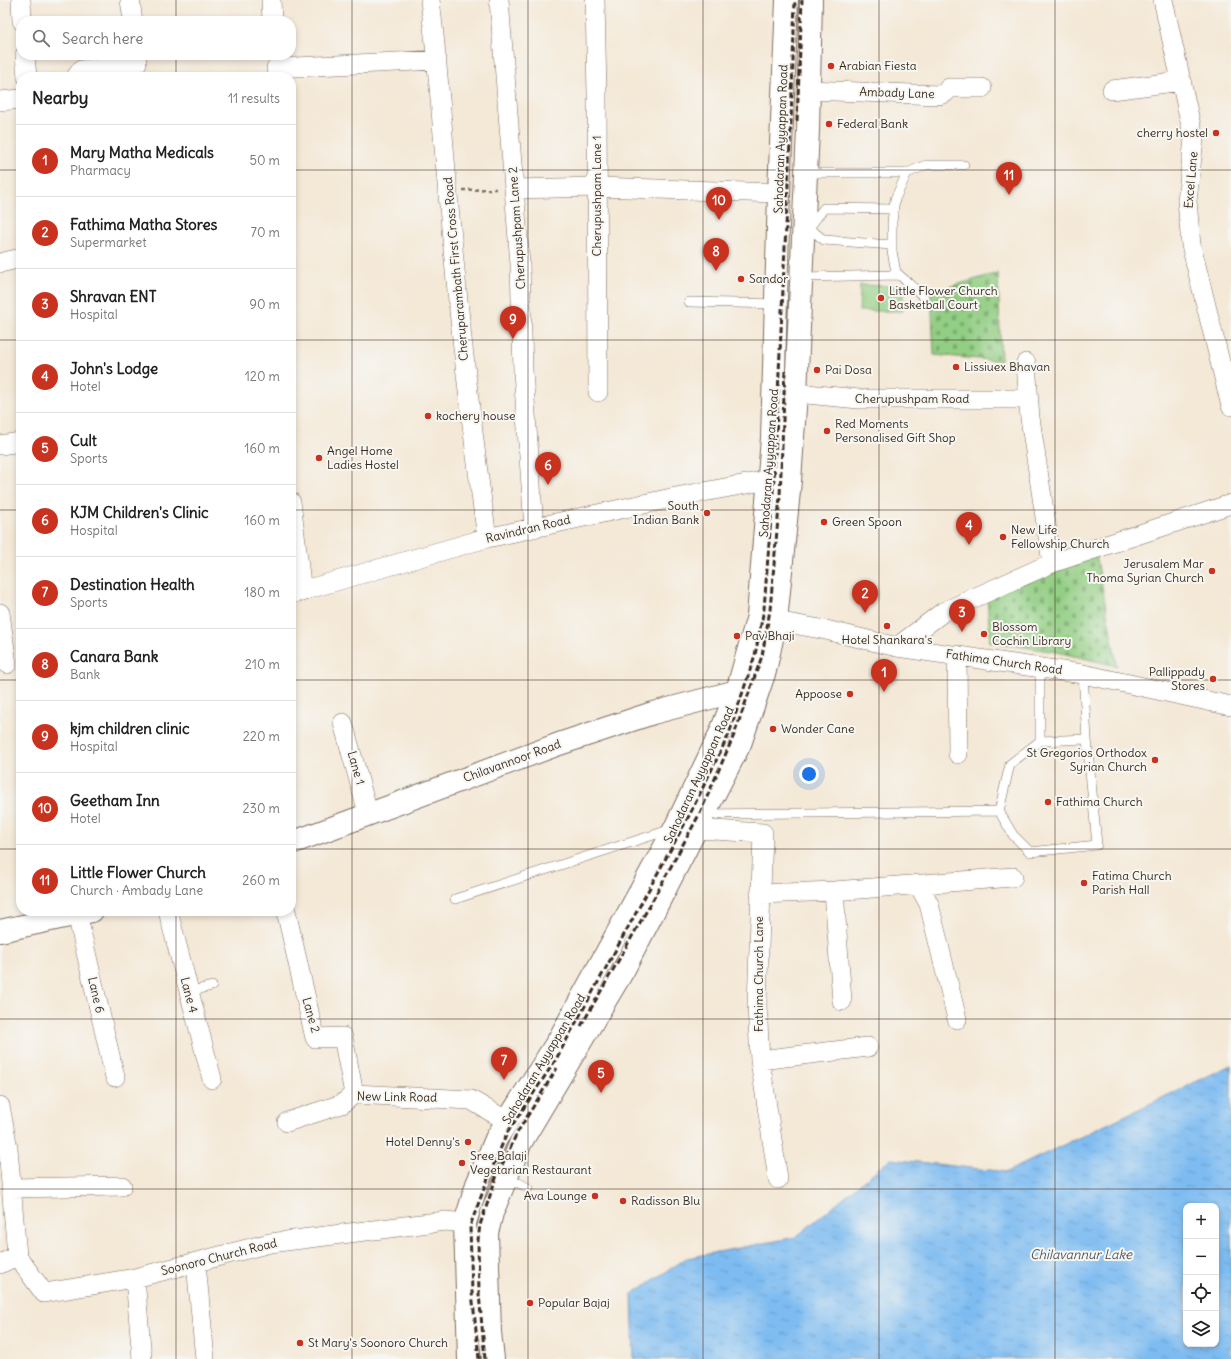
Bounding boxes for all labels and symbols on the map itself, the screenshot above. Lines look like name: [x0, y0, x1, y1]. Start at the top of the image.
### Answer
place label: Arabian Fiesta: [839, 58, 917, 73]
marker: Arabian Fiesta: [826, 61, 836, 71]
street label: Sahodaran Ayyappan Road: [770, 64, 791, 214]
street label: Ambady Lane: [859, 84, 935, 101]
place label: Federal Bank: [837, 116, 908, 131]
marker: Federal Bank: [824, 119, 834, 129]
place label: cherry hostel: [1137, 125, 1208, 140]
marker: cherry hostel: [1211, 128, 1221, 138]
street label: Cherupushpam Lane 1: [589, 136, 604, 256]
street label: Excel Lane: [1181, 151, 1200, 209]
pin: 11: [996, 162, 1022, 195]
street label: Cherupushpam Lane 2: [505, 166, 528, 290]
street label: Cheruparambath First Cross Road: [440, 177, 471, 362]
pin: 10: [706, 187, 732, 220]
pin: 8: [703, 238, 729, 271]
place label: Sandor: [749, 271, 788, 286]
marker: Sandor: [736, 274, 746, 284]
place label: Little Flower Church Basketball Court: [889, 283, 998, 312]
marker: Little Flower Church Basketball Court: [876, 293, 886, 303]
pin: 9: [500, 306, 526, 339]
place label: Lissiuex Bhavan: [964, 359, 1050, 374]
place label: Pai Dosa: [825, 362, 872, 377]
marker: Lissiuex Bhavan: [951, 362, 961, 372]
marker: Pai Dosa: [812, 365, 822, 375]
street label: Sahodaran Ayyappan Road: [756, 388, 781, 538]
street label: Cherupushpam Road: [855, 391, 969, 406]
place label: kochery house: [436, 408, 515, 423]
marker: kochery house: [423, 411, 433, 421]
place label: Red Moments Personalised Gift Shop: [835, 416, 956, 445]
marker: Red Moments Personalised Gift Shop: [822, 426, 832, 436]
place label: Angel Home Ladies Hostel: [327, 443, 399, 472]
pin: 6: [535, 452, 561, 485]
marker: Angel Home Ladies Hostel: [314, 453, 324, 463]
place label: South Indian Bank: [633, 498, 699, 527]
marker: South Indian Bank: [702, 508, 712, 518]
street label: Ravindran Road: [484, 511, 572, 546]
pin: 4: [956, 512, 982, 545]
place label: Green Spoon: [832, 514, 902, 529]
marker: Green Spoon: [819, 517, 829, 527]
place label: New Life Fellowship Church: [1011, 522, 1110, 551]
marker: New Life Fellowship Church: [998, 532, 1008, 542]
place label: Jerusalem Mar Thoma Syrian Church: [1087, 556, 1204, 585]
marker: Jerusalem Mar Thoma Syrian Church: [1207, 566, 1217, 576]
pin: 2: [852, 580, 878, 613]
pin: 3: [949, 599, 975, 632]
place label: Blossom Cochin Library: [992, 619, 1071, 648]
marker: Hotel Shankara's: [882, 621, 892, 631]
place label: Pav Bhaji: [745, 628, 794, 643]
marker: Blossom Cochin Library: [979, 629, 989, 639]
marker: Pav Bhaji: [732, 631, 742, 641]
place label: Hotel Shankara's: [842, 632, 932, 647]
street label: Fathima Church Road: [945, 646, 1063, 677]
pin: 1: [871, 659, 897, 692]
place label: Pallippady Stores: [1149, 664, 1205, 693]
marker: Pallippady Stores: [1208, 674, 1218, 684]
place label: Appoose: [795, 686, 842, 701]
marker: Appoose: [845, 689, 855, 699]
street label: Sahodaran Ayyappan Road: [660, 704, 737, 846]
place label: Wonder Cane: [781, 721, 854, 736]
marker: Wonder Cane: [768, 724, 778, 734]
street label: Chilavannoor Road: [461, 736, 563, 785]
place label: St Gregorios Orthodox Syrian Church: [1026, 745, 1147, 774]
street label: Lane 1: [345, 749, 368, 786]
marker: St Gregorios Orthodox Syrian Church: [1150, 755, 1160, 765]
your location: [799, 764, 819, 784]
place label: Fathima Church: [1056, 794, 1143, 809]
marker: Fathima Church: [1043, 797, 1053, 807]
place label: Fatima Church Parish Hall: [1092, 868, 1172, 897]
marker: Fatima Church Parish Hall: [1079, 878, 1089, 888]
street label: Fathima Church Lane: [751, 916, 766, 1032]
street label: Lane 6: [85, 975, 108, 1014]
street label: Lane 4: [178, 975, 201, 1014]
street label: Sahodaran Ayyappan Road: [499, 991, 588, 1127]
street label: Lane 2: [299, 995, 324, 1035]
pin: 7: [491, 1047, 517, 1080]
pin: 5: [588, 1060, 614, 1093]
street label: New Link Road: [357, 1088, 437, 1105]
place label: Hotel Denny's: [385, 1134, 460, 1149]
marker: Hotel Denny's: [463, 1137, 473, 1147]
place label: Sree Balaji Vegetarian Restaurant: [470, 1148, 591, 1177]
marker: Sree Balaji Vegetarian Restaurant: [457, 1158, 467, 1168]
place label: Ava Lounge: [524, 1188, 587, 1203]
marker: Ava Lounge: [590, 1191, 600, 1201]
place label: Radisson Blu: [631, 1193, 700, 1208]
marker: Radisson Blu: [618, 1196, 628, 1206]
street label: Soonoro Church Road: [159, 1235, 278, 1278]
water label: Chilavannur Lake: [1030, 1246, 1133, 1263]
place label: Popular Bajaj: [538, 1295, 610, 1310]
marker: Popular Bajaj: [525, 1298, 535, 1308]
place label: St Mary's Soonoro Church: [308, 1335, 448, 1350]
marker: St Mary's Soonoro Church: [295, 1338, 305, 1348]

